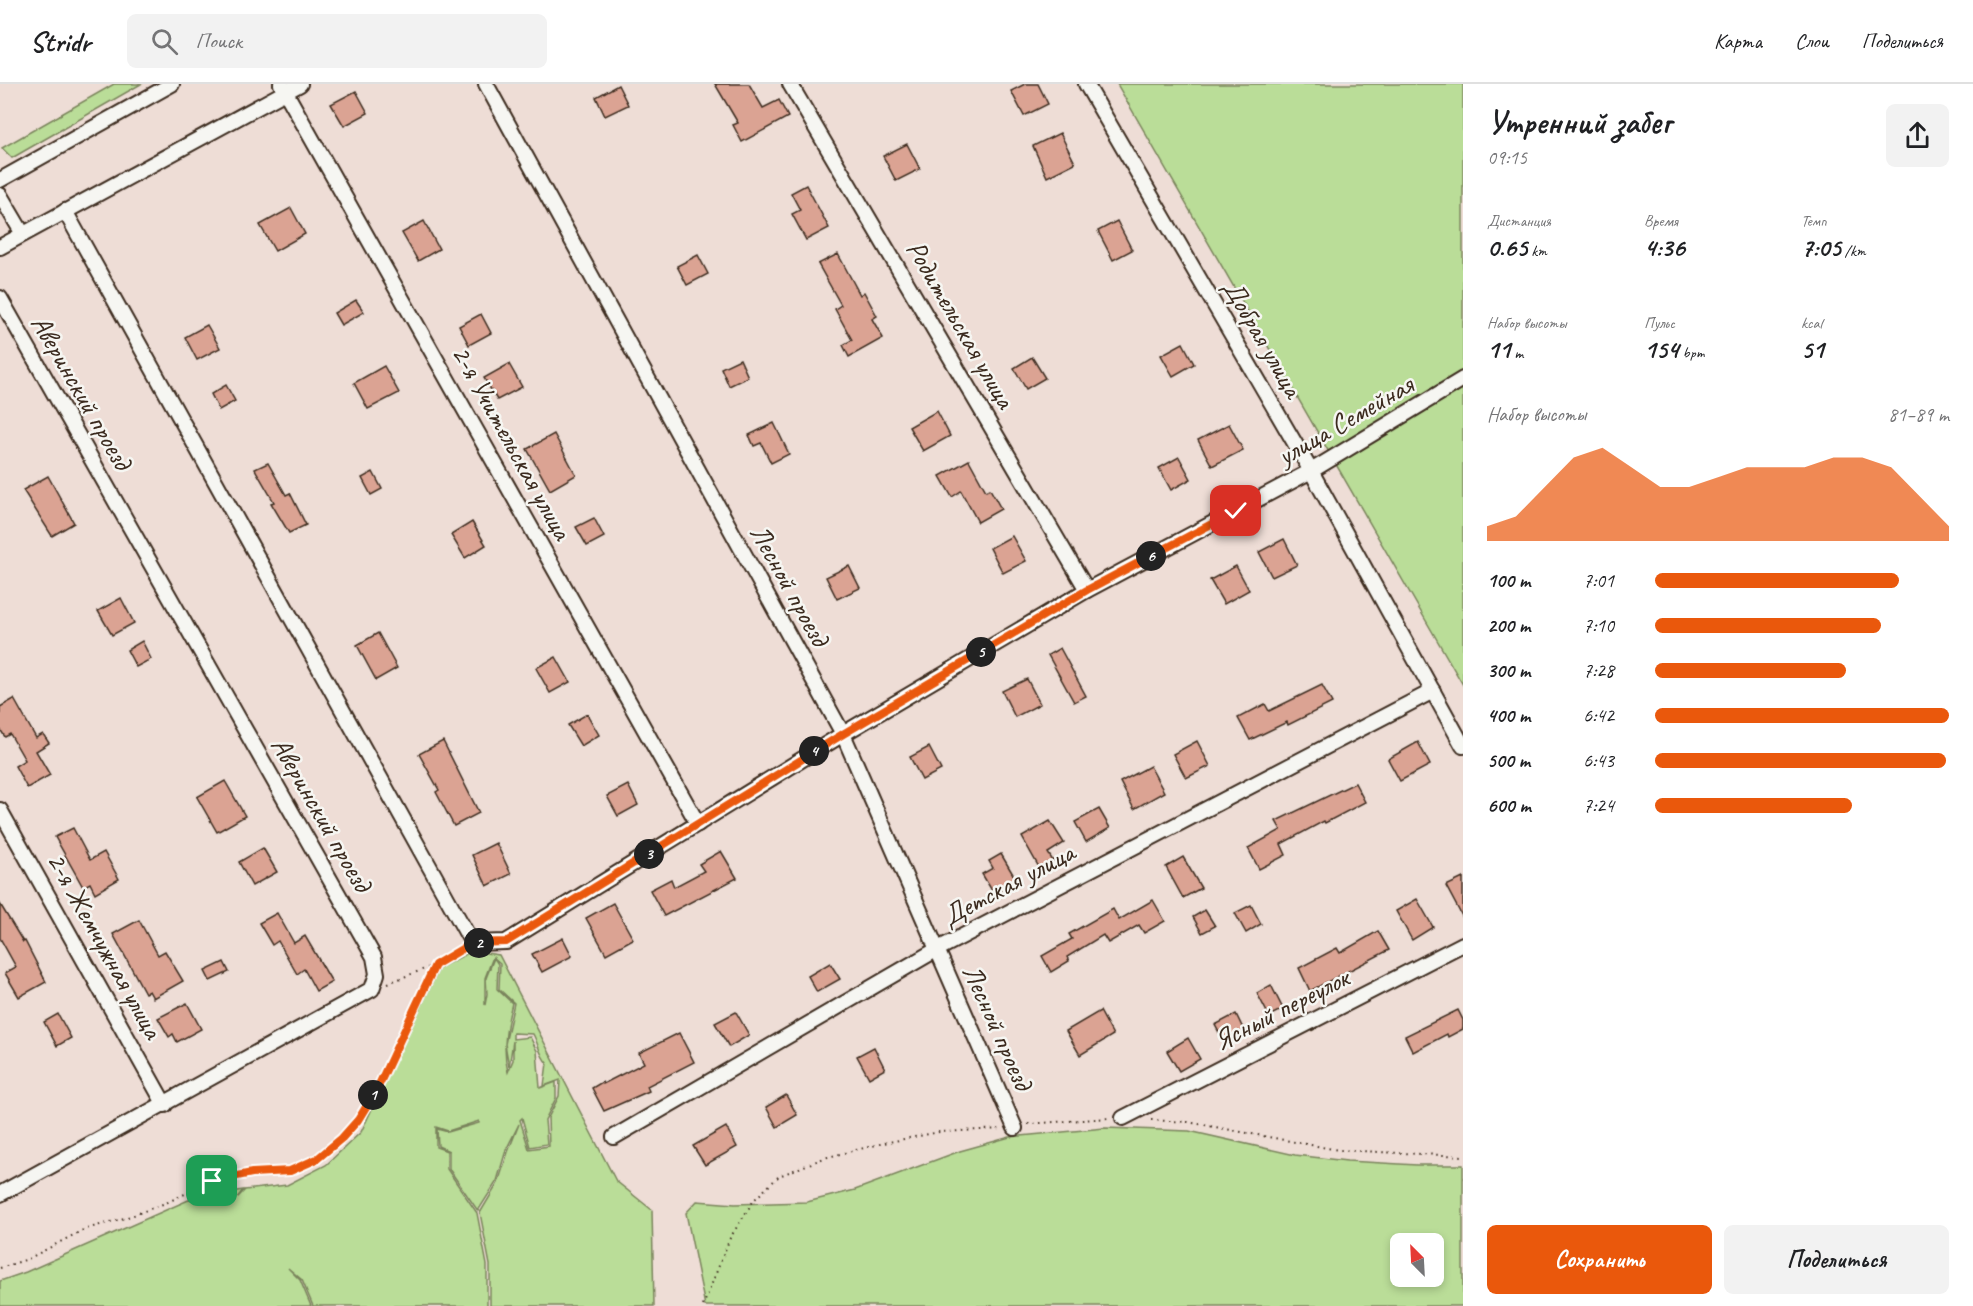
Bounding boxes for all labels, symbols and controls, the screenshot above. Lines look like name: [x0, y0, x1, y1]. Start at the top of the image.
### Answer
search box: [127, 14, 547, 68]
text: Stridr: [30, 24, 91, 59]
icon: search: [148, 25, 181, 58]
text: Поиск: [196, 27, 242, 55]
text: Карта: [1714, 28, 1762, 54]
text: Слои: [1795, 28, 1829, 54]
text: Поделиться: [1862, 28, 1943, 54]
text: Утренний забег: [1487, 101, 1671, 143]
button: share: [1886, 104, 1949, 167]
text: 09:15: [1487, 145, 1527, 170]
text: Дистанция: [1487, 211, 1551, 231]
text: Время: [1644, 211, 1678, 231]
text: Темп: [1801, 211, 1827, 231]
text: 0.65: [1487, 231, 1527, 264]
text: 4:36: [1644, 231, 1685, 264]
text: 7:05: [1801, 231, 1841, 264]
street label: Родительская улица: [899, 234, 1024, 416]
text: km: [1527, 241, 1547, 261]
text: /km: [1841, 241, 1866, 261]
street label: Добрая улица: [1215, 273, 1312, 406]
street label: Аверинский проезд: [24, 308, 142, 478]
text: Набор высоты: [1487, 313, 1566, 333]
text: Пульс: [1644, 313, 1675, 333]
text: kcal: [1801, 313, 1822, 333]
text: 11: [1487, 333, 1510, 366]
text: 154: [1644, 333, 1679, 366]
text: 51: [1801, 333, 1824, 366]
street label: 2-я Учительская улица: [444, 339, 581, 547]
text: m: [1510, 343, 1523, 363]
text: bpm: [1679, 343, 1705, 363]
street label: улица Семейная: [1269, 366, 1421, 474]
text: Набор высоты: [1487, 402, 1586, 427]
text: 81–89 m: [1888, 402, 1949, 427]
pin: [1210, 485, 1261, 536]
icon: check: [1219, 494, 1252, 527]
street label: Лесной проезд: [742, 518, 839, 654]
pin: 6: [1136, 541, 1166, 571]
text: 6: [1147, 546, 1155, 566]
text: 100 m: [1487, 568, 1530, 593]
text: 7:01: [1583, 568, 1614, 593]
text: 200 m: [1487, 613, 1530, 638]
text: 7:10: [1583, 613, 1614, 638]
pin: 5: [966, 637, 996, 667]
text: 5: [978, 642, 984, 662]
text: 300 m: [1487, 658, 1530, 683]
text: 7:28: [1583, 658, 1614, 683]
text: 400 m: [1487, 703, 1530, 728]
text: 6:42: [1583, 703, 1614, 728]
street label: Аверинский проезд: [264, 730, 382, 900]
pin: 4: [799, 736, 829, 766]
text: 4: [810, 741, 818, 761]
text: 500 m: [1487, 748, 1530, 773]
text: 6:43: [1583, 748, 1614, 773]
text: 600 m: [1487, 793, 1531, 818]
text: 7:24: [1583, 793, 1614, 818]
street label: Детская улица: [936, 833, 1082, 933]
pin: 3: [634, 839, 664, 869]
text: 3: [645, 844, 653, 864]
street label: 2-я Жемчужная улица: [39, 846, 172, 1046]
pin: 2: [464, 928, 494, 958]
text: 2: [475, 933, 483, 953]
street label: Лесной проезд: [955, 959, 1042, 1098]
street label: Ясный переулок: [1207, 959, 1357, 1058]
pin: 1: [358, 1080, 388, 1110]
text: 1: [369, 1085, 377, 1105]
pin: [186, 1155, 237, 1206]
icon: arrive: [195, 1164, 228, 1197]
button: Сохранить: [1487, 1225, 1712, 1294]
button: Поделиться: [1724, 1225, 1949, 1294]
north arrow: [1390, 1233, 1444, 1287]
map controls: [1390, 1233, 1444, 1287]

